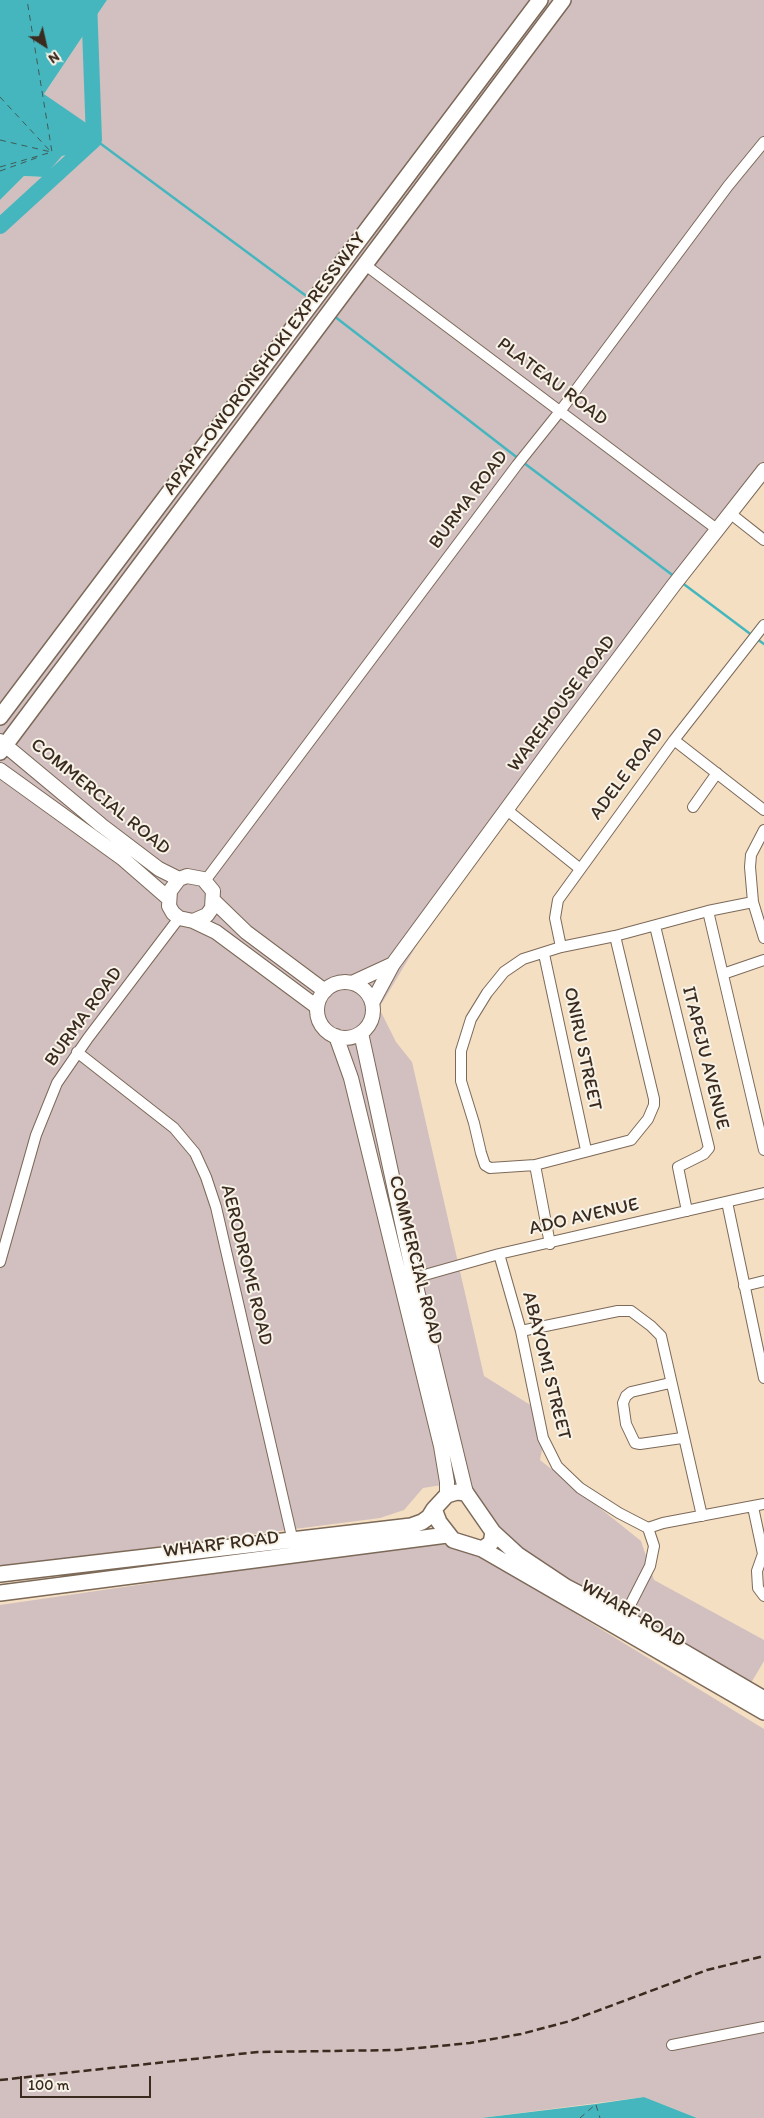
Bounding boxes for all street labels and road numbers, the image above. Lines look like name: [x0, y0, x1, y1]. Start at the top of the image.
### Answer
street label: APAPA-OWORONSHOKI EXPRESSWAY: [159, 228, 371, 500]
street label: PLATEAU ROAD: [492, 333, 612, 431]
street label: BURMA ROAD: [425, 446, 513, 554]
street label: WAREHOUSE ROAD: [503, 631, 621, 777]
street label: ADELE ROAD: [585, 724, 669, 824]
street label: COMMERCIAL ROAD: [26, 734, 174, 860]
street label: BURMA ROAD: [40, 963, 128, 1071]
street label: ITAPEJU AVENUE: [676, 984, 734, 1132]
street label: ONIRU STREET: [558, 985, 606, 1113]
street label: COMMERCIAL ROAD: [383, 1173, 447, 1347]
street label: AERODROME ROAD: [215, 1182, 277, 1348]
street label: ADO AVENUE: [527, 1193, 641, 1241]
street label: ABAYOMI STREET: [517, 1289, 575, 1443]
street label: WHARF ROAD: [162, 1527, 280, 1563]
street label: WHARF ROAD: [577, 1575, 689, 1653]

